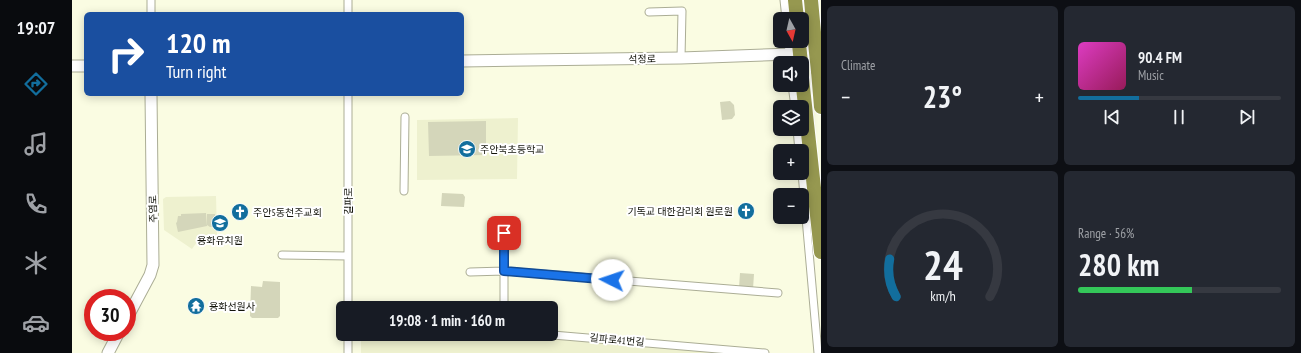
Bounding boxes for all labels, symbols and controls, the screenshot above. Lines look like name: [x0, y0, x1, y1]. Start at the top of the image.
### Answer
north arrow: [773, 12, 809, 48]
map controls: [773, 12, 809, 224]
text: 19:07: [17, 16, 55, 39]
text: 120 m: [166, 24, 230, 61]
icon: right: [100, 28, 152, 80]
text: 90.4 FM: [1138, 48, 1182, 67]
street label: 석정로: [628, 52, 656, 66]
button: sound: [773, 56, 809, 92]
text: Climate: [841, 57, 875, 74]
text: Turn right: [166, 60, 226, 83]
text: Music: [1138, 67, 1164, 84]
icon: directions: [22, 70, 50, 98]
text: 23°: [923, 77, 962, 116]
text: −: [841, 83, 850, 111]
text: +: [1035, 83, 1044, 111]
button: layers: [773, 100, 809, 136]
icon: previous: [1101, 106, 1123, 128]
icon: pause: [1168, 106, 1190, 128]
icon: next: [1236, 106, 1258, 128]
icon: music: [22, 130, 50, 158]
school or university icon: 주안북초등학교: [457, 139, 477, 159]
place label: 주안북초등학교: [480, 143, 544, 156]
button: +: [773, 144, 809, 180]
street label: 길파로: [342, 187, 355, 215]
button: −: [773, 188, 809, 224]
icon: phone: [22, 190, 50, 218]
street label: 주염로: [146, 195, 160, 223]
church icon: 기독교 대한감리회 원로원: [736, 201, 756, 221]
church icon: 주안5동천주교회: [230, 202, 250, 222]
place label: 기독교 대한감리회 원로원: [628, 205, 733, 218]
place label: 주안5동천주교회: [253, 206, 322, 219]
school or university icon: 용화유치원: [210, 213, 230, 233]
pin: [487, 216, 521, 250]
icon: arrive: [493, 222, 515, 244]
text: Range · 56%: [1078, 225, 1134, 242]
place label: 용화유치원: [197, 234, 243, 247]
text: 24: [923, 238, 962, 291]
text: 280 km: [1078, 245, 1159, 284]
icon: climate: [22, 249, 50, 277]
position arrow: [591, 259, 633, 301]
text: km/h: [930, 285, 955, 304]
speed limit sign: 30: [84, 289, 136, 341]
temple icon: 용화선원사: [186, 296, 206, 316]
place label: 용화선원사: [209, 300, 256, 313]
icon: car: [22, 309, 50, 337]
text: 19:08 · 1 min · 160 m: [389, 311, 505, 330]
street label: 길파로41번길: [589, 331, 645, 349]

